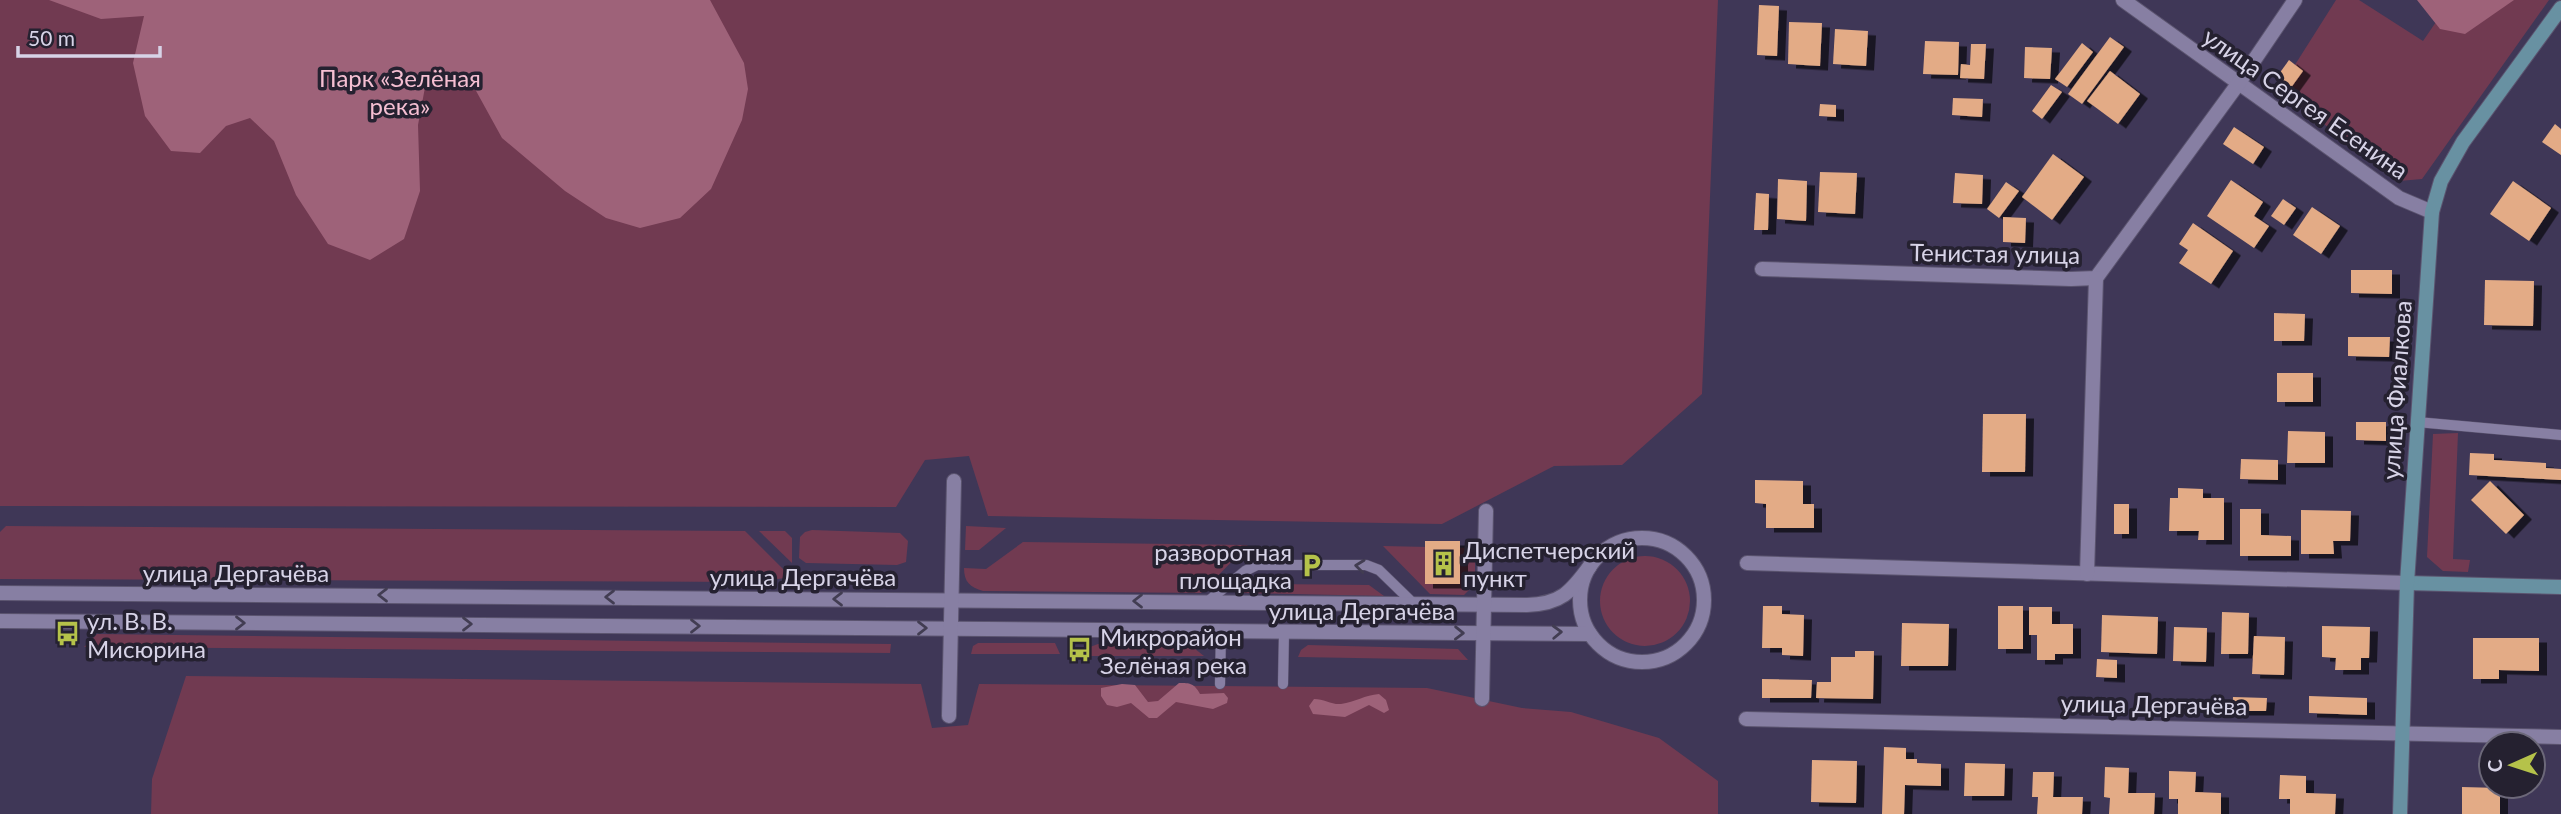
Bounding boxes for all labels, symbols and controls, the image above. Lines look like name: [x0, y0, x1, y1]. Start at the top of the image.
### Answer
scale bar: [18, 14, 159, 58]
street label: улица Сергея Есенина: [2198, 21, 2414, 185]
text: 50 m: [28, 25, 75, 50]
park label: Парк «Зелёная река»: [319, 63, 481, 120]
street label: Тенистая улица: [1910, 237, 2080, 269]
street label: улица Фиалкова: [2375, 299, 2417, 481]
place label: Диспетчерский пункт: [1463, 535, 1635, 592]
place label: разворотная площадка: [1154, 537, 1292, 594]
building icon: Диспетчерский пункт: [1429, 549, 1457, 577]
parking icon: разворотная площадка: [1298, 551, 1326, 579]
street label: улица Дергачёва: [143, 558, 329, 587]
one-way arrow: [1354, 559, 1365, 574]
street label: улица Дергачёва: [710, 562, 896, 591]
one-way arrow: [377, 588, 388, 603]
one-way arrow: [604, 589, 615, 605]
one-way arrow: [832, 591, 842, 607]
one-way arrow: [1133, 593, 1143, 609]
street label: улица Дергачёва: [1269, 596, 1455, 625]
place label: ул. В. В. Мисюрина: [87, 606, 206, 663]
one-way arrow: [234, 615, 245, 630]
one-way arrow: [462, 617, 473, 632]
one-way arrow: [690, 618, 700, 634]
bus stop icon: ул. В. В. Мисюрина: [53, 620, 81, 648]
one-way arrow: [917, 620, 928, 636]
place label: Микрорайон Зелёная река: [1100, 622, 1247, 679]
one-way arrow: [1454, 625, 1465, 641]
one-way arrow: [1552, 625, 1563, 640]
bus stop icon: Микрорайон Зелёная река: [1066, 636, 1094, 664]
street label: улица Дергачёва: [2060, 688, 2248, 720]
north arrow: [2477, 730, 2547, 800]
text: С: [2483, 759, 2506, 773]

